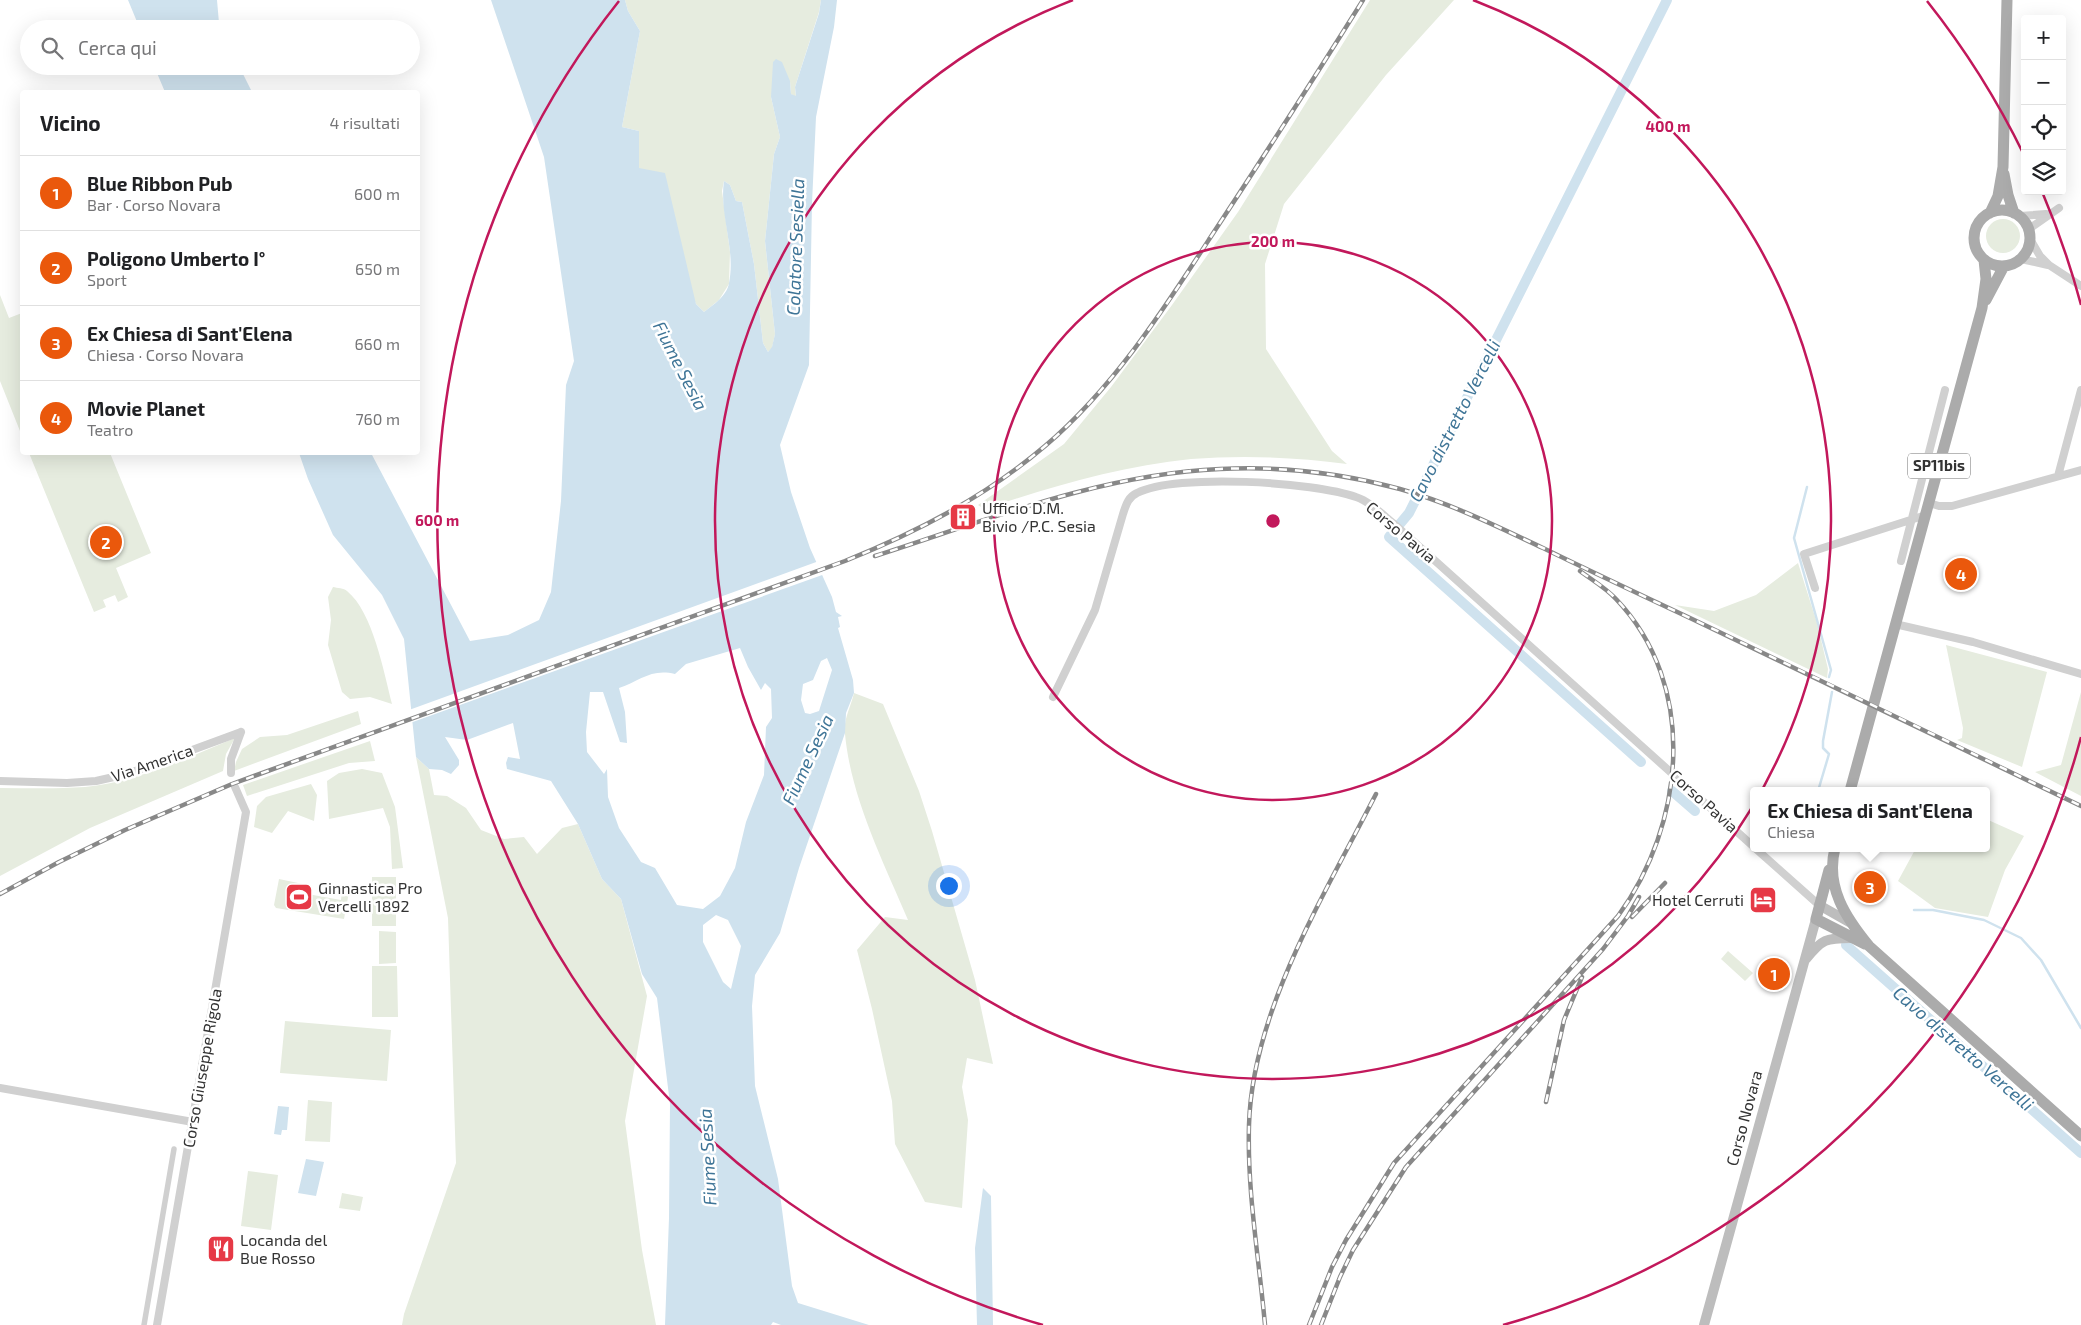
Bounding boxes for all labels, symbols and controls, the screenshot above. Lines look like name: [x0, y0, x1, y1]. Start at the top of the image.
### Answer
map controls: [2021, 15, 2066, 195]
button: +: [2021, 15, 2066, 60]
search box: [20, 20, 420, 75]
icon: search: [38, 34, 66, 62]
text: Cerca qui: [78, 36, 157, 59]
button: −: [2021, 60, 2066, 105]
button: locate: [2021, 105, 2066, 150]
text: Vicino: [40, 110, 101, 135]
text: 4 risultati: [329, 113, 400, 132]
text: 400 m: [1646, 117, 1690, 135]
button: layers: [2021, 150, 2066, 195]
text: Blue Ribbon Pub: [87, 172, 233, 195]
water label: Colatore Sesiella: [782, 178, 808, 316]
text: 1: [53, 184, 59, 203]
text: 600 m: [354, 184, 400, 203]
text: Bar · Corso Novara: [87, 195, 221, 214]
text: 200 m: [1251, 232, 1295, 250]
text: Poligono Umberto I°: [87, 247, 265, 270]
text: 2: [51, 259, 61, 278]
text: 650 m: [355, 259, 400, 278]
text: Sport: [87, 270, 127, 289]
water label: Fiume Sesia: [649, 317, 713, 414]
text: Ex Chiesa di Sant'Elena: [87, 322, 293, 345]
text: 3: [51, 334, 61, 353]
text: 660 m: [354, 334, 400, 353]
water label: Cavo distretto Vercelli: [1404, 335, 1505, 505]
text: Chiesa · Corso Novara: [87, 345, 244, 364]
text: Movie Planet: [87, 397, 205, 420]
text: 4: [51, 409, 61, 428]
text: 760 m: [355, 409, 400, 428]
text: Teatro: [87, 420, 133, 439]
road number: SP11bis: [1908, 454, 1970, 478]
street label: Corso Pavia: [1363, 497, 1440, 566]
place label: Ufficio D.M. Bivio /P.C. Sesia: [982, 498, 1096, 535]
building icon: Ufficio D.M. Bivio /P.C. Sesia: [948, 502, 978, 532]
text: 600 m: [415, 511, 459, 529]
centre of rings: [1264, 512, 1282, 530]
pin: 2: [90, 523, 122, 561]
pin: 4: [1945, 555, 1977, 593]
water label: Fiume Sesia: [777, 711, 838, 808]
street label: Via America: [108, 740, 195, 785]
street label: Corso Pavia: [1666, 765, 1742, 836]
popup: [1750, 787, 1990, 852]
text: Ex Chiesa di Sant'Elena: [1767, 799, 1973, 822]
text: Chiesa: [1767, 822, 1815, 841]
pin: 3: [1854, 868, 1886, 906]
your location: [936, 873, 962, 899]
place label: Ginnastica Pro Vercelli 1892: [318, 878, 423, 915]
sports icon: Ginnastica Pro Vercelli 1892: [284, 882, 314, 912]
hotel icon: Hotel Cerruti: [1748, 885, 1778, 915]
place label: Hotel Cerruti: [1652, 890, 1744, 909]
pin: 1: [1758, 955, 1790, 993]
water label: Cavo distretto Vercelli: [1889, 981, 2039, 1116]
street label: Corso Giuseppe Rigola: [178, 987, 225, 1149]
street label: Corso Novara: [1722, 1068, 1765, 1168]
water label: Fiume Sesia: [693, 1108, 721, 1206]
place label: Locanda del Bue Rosso: [240, 1230, 327, 1267]
restaurant icon: Locanda del Bue Rosso: [206, 1234, 236, 1264]

